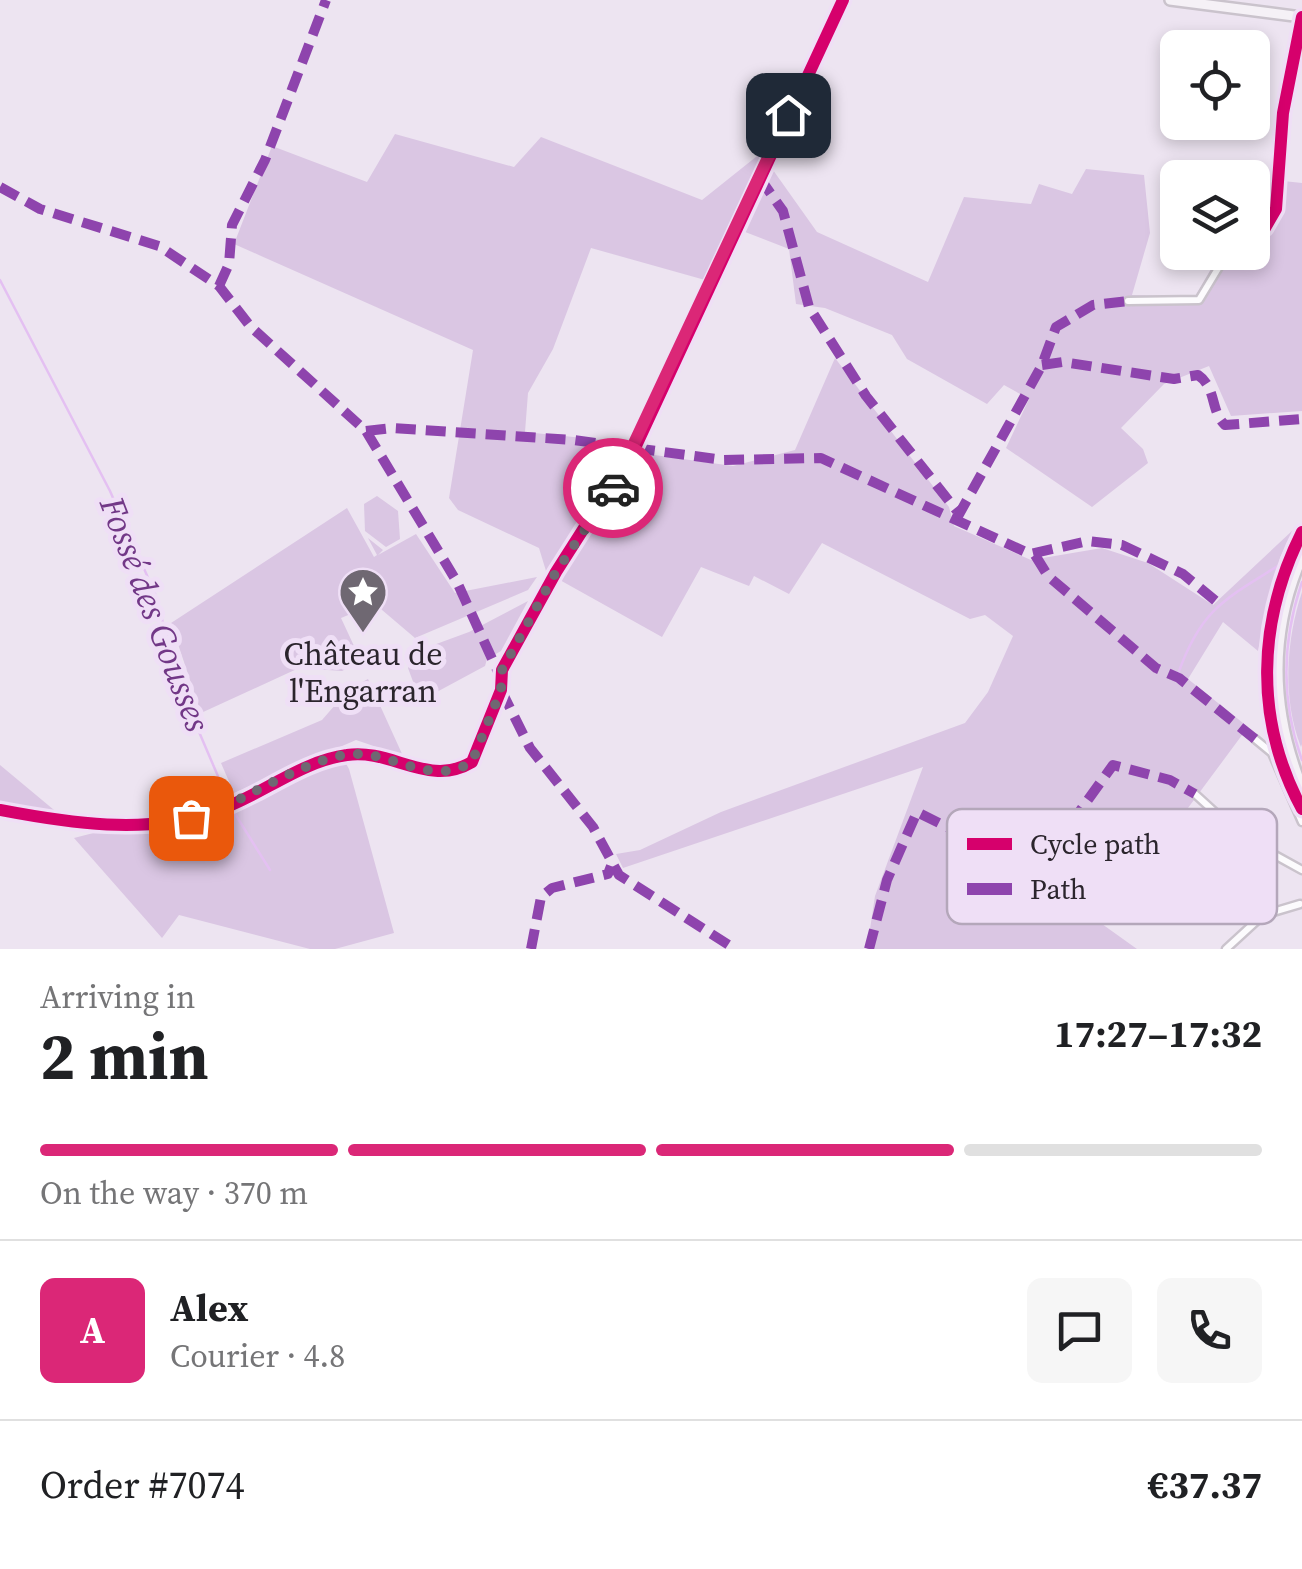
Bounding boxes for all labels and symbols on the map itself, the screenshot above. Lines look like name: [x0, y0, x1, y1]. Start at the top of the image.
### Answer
pin: [746, 73, 831, 158]
courier: [563, 438, 663, 538]
water label: Fossé des Gousses: [88, 489, 222, 739]
place icon: Château de l'Engarran: [337, 566, 389, 634]
place label: Château de l'Engarran: [284, 632, 442, 713]
pin: [149, 776, 234, 861]
legend: [947, 809, 1277, 924]
text: Cycle path: [1030, 825, 1160, 863]
text: Path: [1030, 870, 1087, 908]

